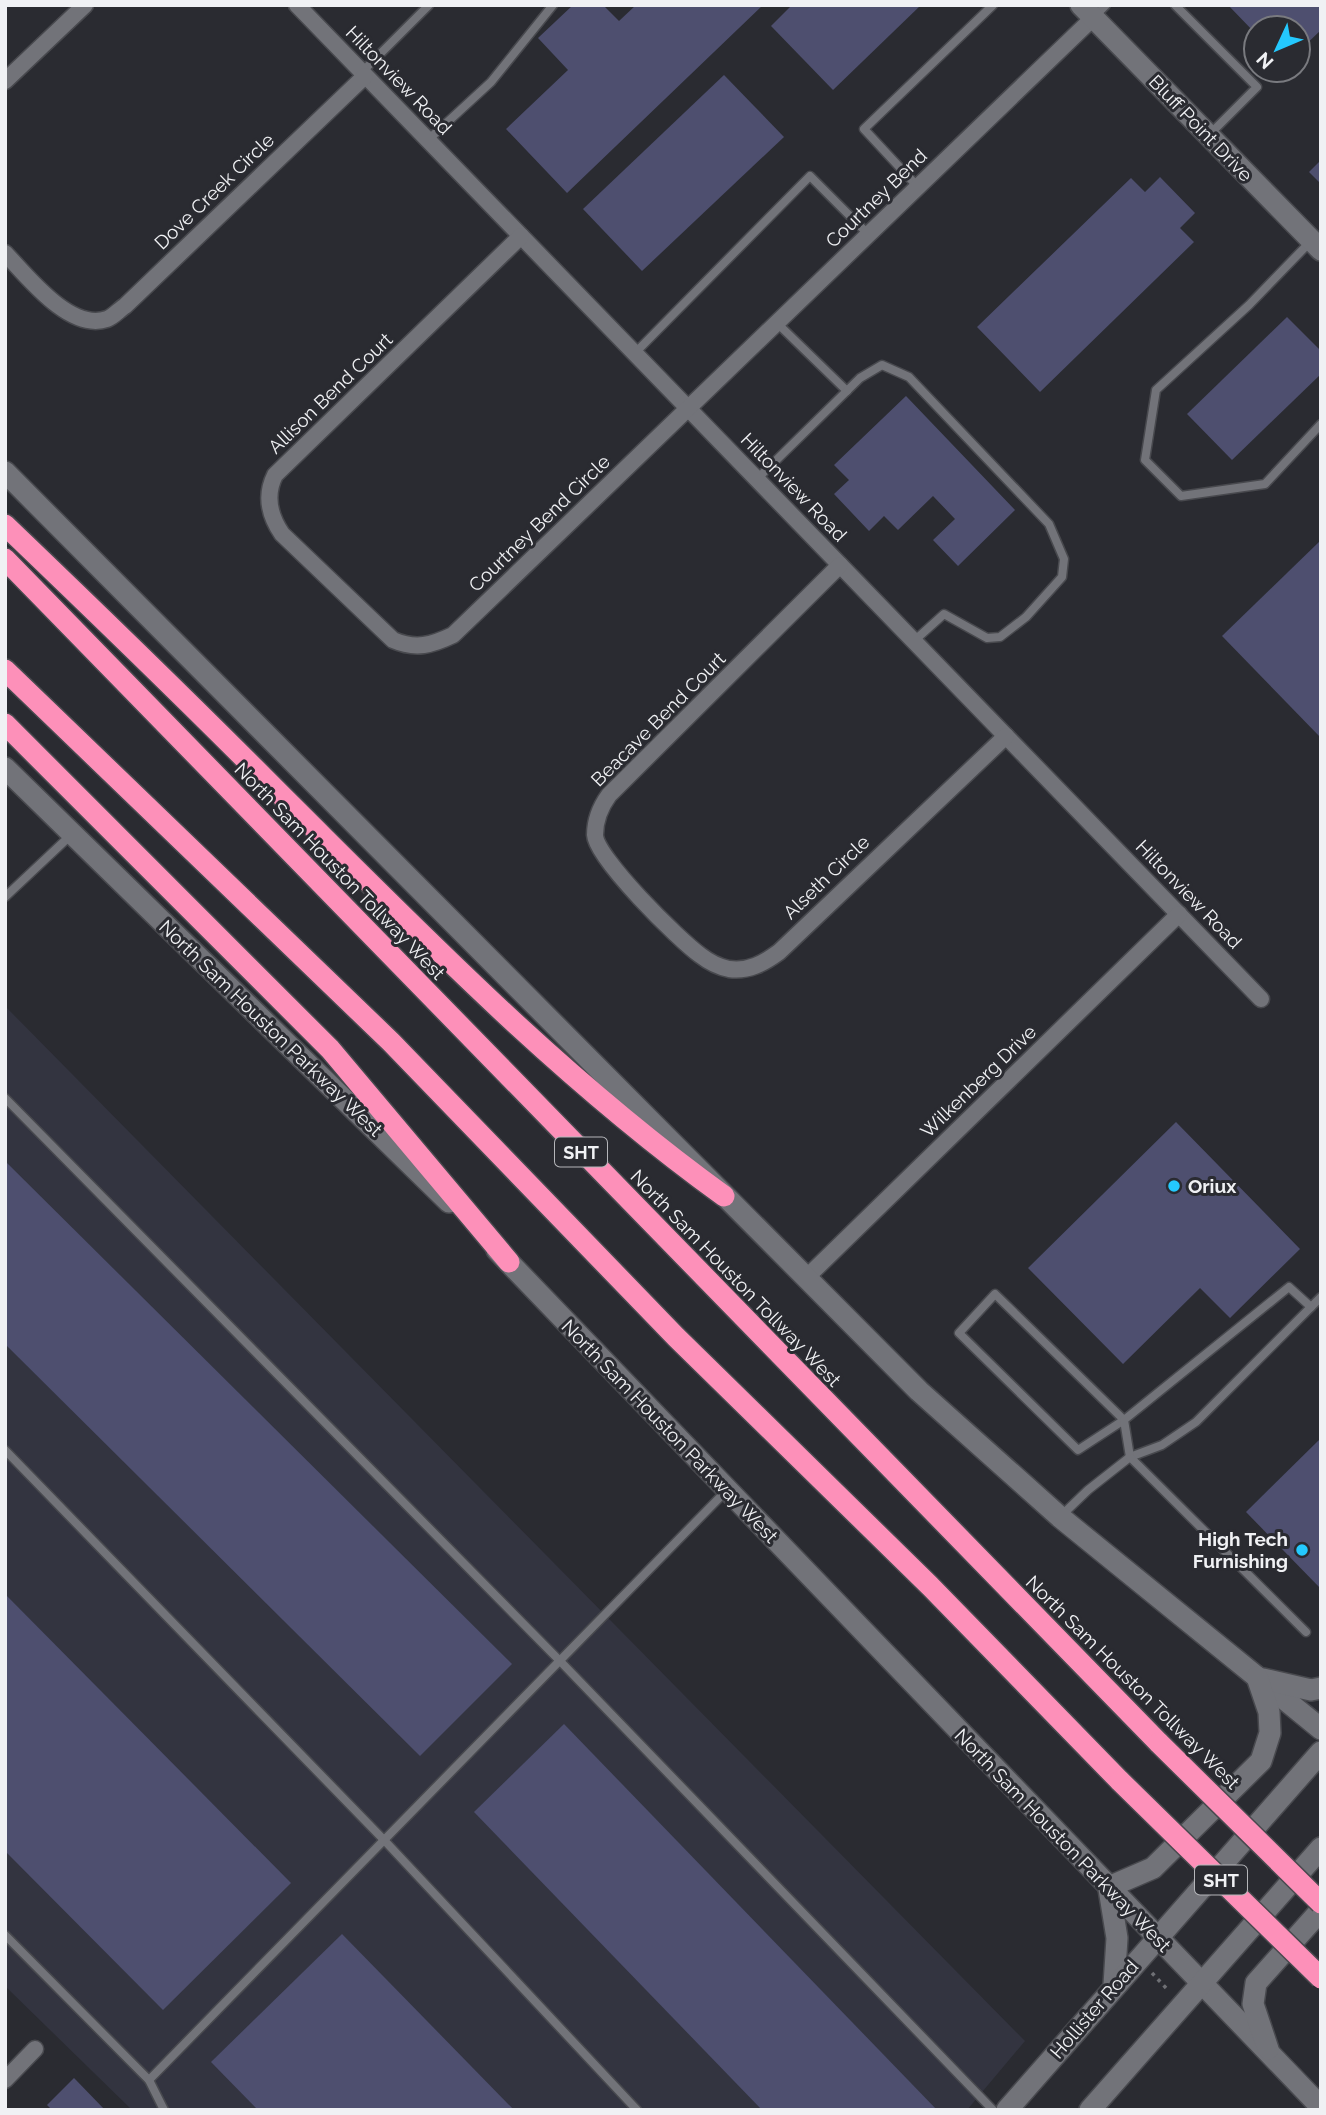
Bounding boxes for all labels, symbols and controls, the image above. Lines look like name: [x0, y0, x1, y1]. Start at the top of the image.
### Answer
north arrow: [1242, 14, 1312, 84]
street label: Hiltonview Road: [342, 21, 456, 139]
text: N: [1252, 48, 1278, 74]
street label: Bluff Point Drive: [1145, 70, 1257, 186]
street label: Dove Creek Circle: [150, 128, 278, 254]
street label: Courtney Bend: [821, 144, 931, 252]
street label: Allison Bend Court: [263, 328, 397, 458]
street label: Hiltonview Road: [737, 428, 851, 546]
street label: Courtney Bend Circle: [464, 450, 614, 596]
street label: Beacave Bend Court: [586, 647, 730, 791]
street label: North Sam Houston Tollway West: [230, 758, 450, 984]
street label: Alseth Circle: [778, 831, 874, 923]
street label: Hiltonview Road: [1132, 835, 1246, 953]
street label: North Sam Houston Parkway West: [155, 915, 387, 1141]
street label: Wilkenberg Drive: [916, 1020, 1040, 1142]
road number: SHT: [555, 1138, 607, 1167]
street label: North Sam Houston Tollway West: [626, 1165, 846, 1391]
place label: Oriux: [1188, 1175, 1237, 1197]
marker: Oriux: [1166, 1178, 1182, 1194]
street label: North Sam Houston Parkway West: [557, 1315, 783, 1547]
place label: High Tech Furnishing: [1193, 1528, 1288, 1572]
marker: High Tech Furnishing: [1294, 1542, 1310, 1558]
street label: North Sam Houston Tollway West: [1022, 1571, 1245, 1794]
street label: North Sam Houston Parkway West: [950, 1724, 1176, 1956]
road number: SHT: [1195, 1866, 1247, 1894]
street label: Hollister Road: [1045, 1955, 1143, 2063]

